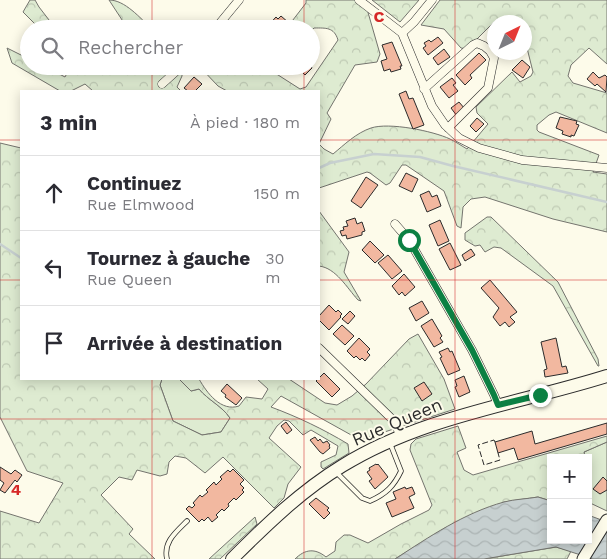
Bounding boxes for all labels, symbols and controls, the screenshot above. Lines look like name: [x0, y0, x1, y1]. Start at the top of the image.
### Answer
text: C: [374, 7, 385, 26]
north arrow: [487, 15, 532, 60]
search box: [20, 20, 320, 75]
icon: search: [38, 34, 66, 62]
text: Rechercher: [78, 36, 183, 59]
text: 3 min: [40, 110, 97, 135]
text: À pied · 180 m: [190, 113, 300, 132]
text: Continuez: [87, 172, 181, 195]
icon: ahead: [40, 179, 68, 207]
text: 150 m: [254, 184, 300, 203]
text: Rue Elmwood: [87, 195, 195, 214]
route start: [398, 229, 421, 252]
text: Tournez à gauche: [87, 247, 250, 270]
text: 30 m: [265, 249, 285, 287]
icon: left: [40, 254, 68, 282]
text: Rue Queen: [87, 270, 172, 289]
icon: arrive: [40, 329, 68, 357]
text: Arrivée à destination: [87, 332, 282, 355]
route end: [529, 384, 552, 407]
street label: Rue Queen: [349, 393, 445, 450]
map controls: [547, 454, 592, 544]
button: +: [547, 454, 592, 499]
text: 4: [11, 480, 21, 499]
button: −: [547, 499, 592, 544]

